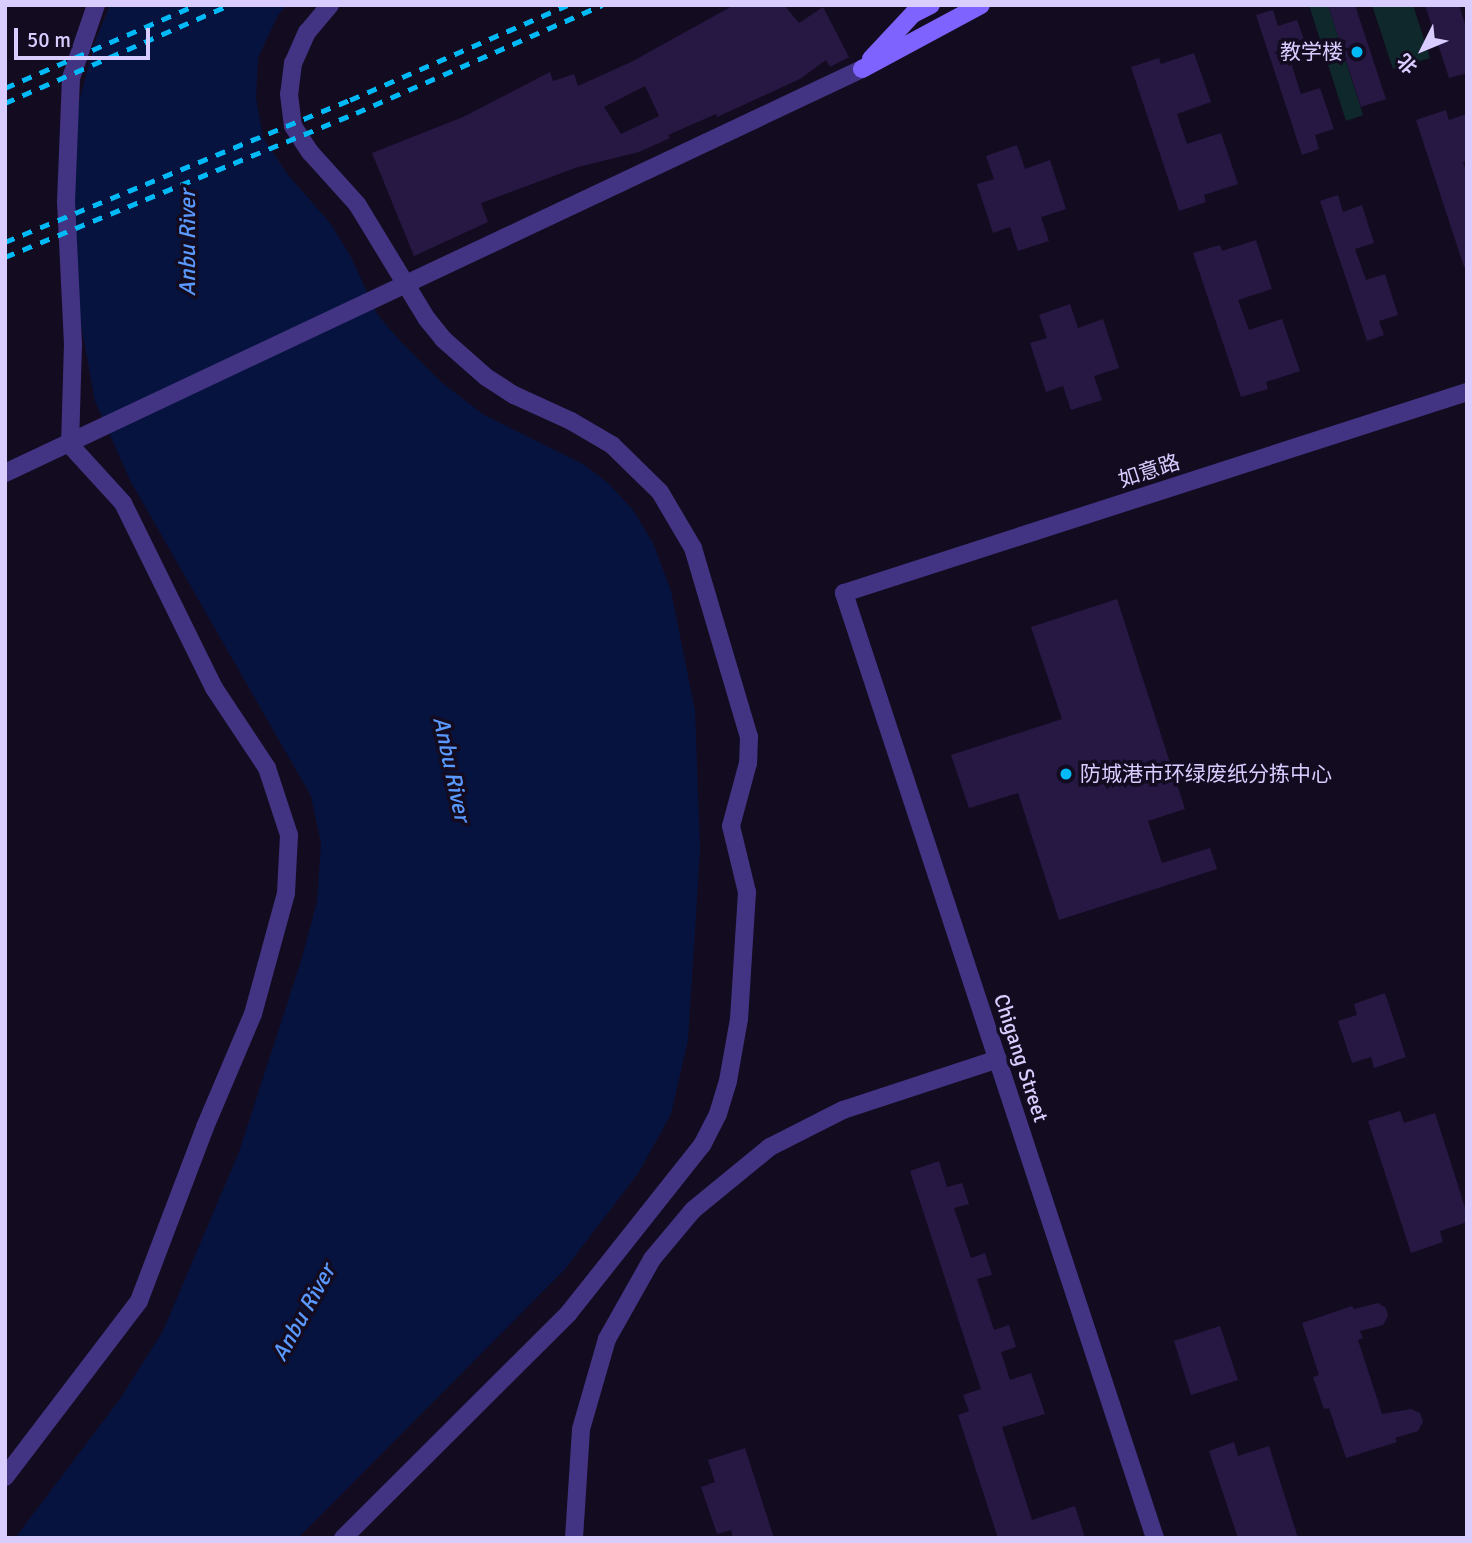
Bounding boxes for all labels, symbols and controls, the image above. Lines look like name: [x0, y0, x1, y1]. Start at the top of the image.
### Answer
scale bar: [18, 14, 154, 58]
north arrow: [1388, 14, 1458, 84]
text: 50 m: [27, 27, 71, 53]
place label: 教学楼: [1280, 39, 1343, 65]
marker: 教学楼: [1349, 44, 1365, 60]
text: 北: [1392, 48, 1423, 78]
water label: Anbu River: [174, 190, 202, 296]
street label: 如意路: [1115, 449, 1183, 493]
water label: Anbu River: [426, 714, 476, 824]
place label: 防城港市环绿废纸分拣中心: [1080, 761, 1332, 787]
marker: 防城港市环绿废纸分拣中心: [1058, 766, 1074, 782]
street label: Chigang Street: [988, 991, 1054, 1125]
water label: Anbu River: [266, 1260, 342, 1366]

